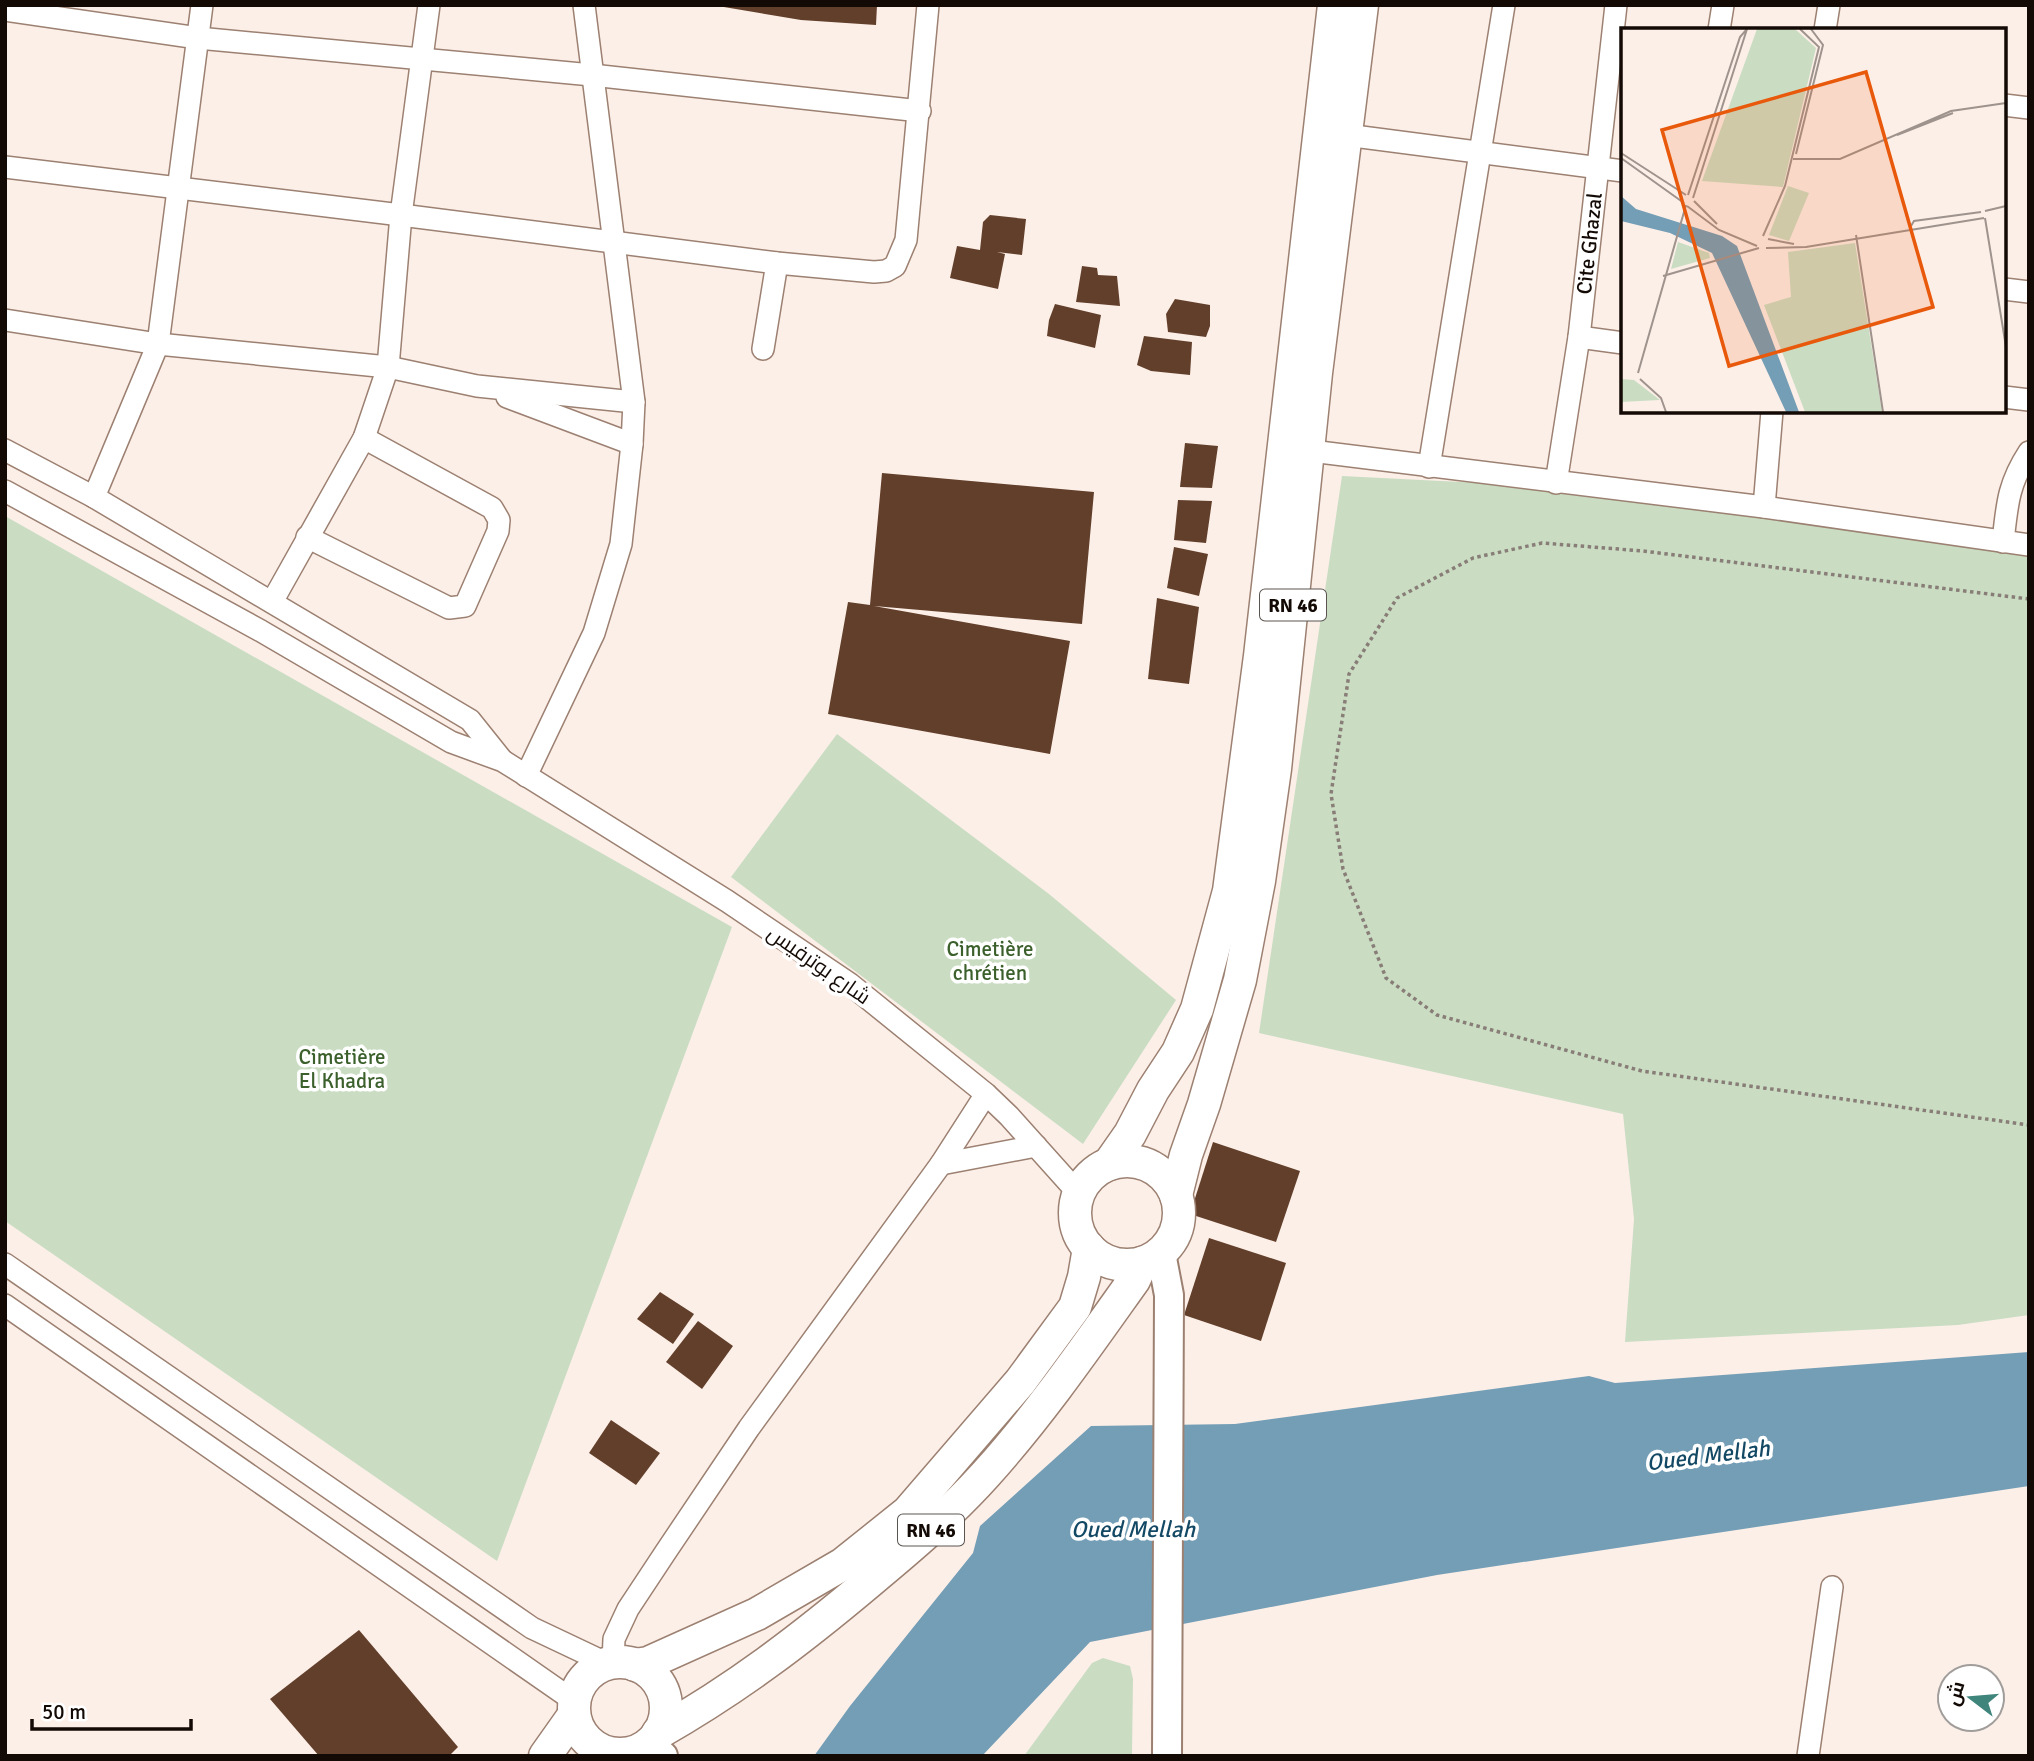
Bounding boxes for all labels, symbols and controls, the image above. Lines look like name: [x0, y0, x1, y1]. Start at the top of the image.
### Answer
inset map: [1621, 28, 2006, 413]
street label: Cite Ghazal: [1571, 191, 1608, 296]
road number: RN 46: [1260, 590, 1326, 620]
street label: شارع بوترفيس: [762, 920, 876, 1011]
park label: Cimetière chrétien: [946, 936, 1034, 986]
park label: Cimetière El Khadra: [298, 1044, 386, 1094]
water label: Oued Mellah: [1645, 1433, 1773, 1477]
road number: RN 46: [898, 1514, 964, 1546]
water label: Oued Mellah: [1071, 1515, 1196, 1544]
north arrow: [1936, 1663, 2006, 1733]
text: ش: [1941, 1679, 1971, 1709]
scale bar: [32, 1688, 191, 1732]
text: 50 m: [42, 1699, 86, 1725]

